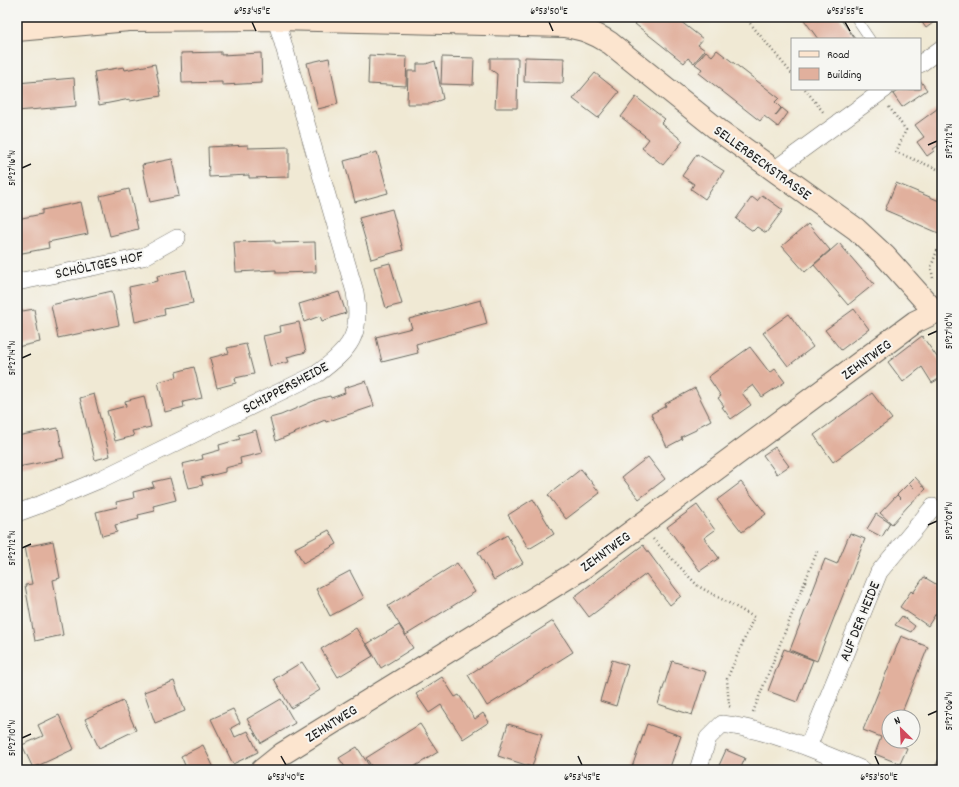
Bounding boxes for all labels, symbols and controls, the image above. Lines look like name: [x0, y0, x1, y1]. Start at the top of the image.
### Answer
text: 6°53'45"E: [234, 5, 270, 19]
text: 6°53'50"E: [530, 5, 568, 19]
text: 6°53'55"E: [827, 5, 864, 19]
legend: [791, 38, 921, 90]
text: Road: [827, 47, 849, 64]
text: Building: [827, 67, 862, 84]
street label: SELLERBECKSTRASSE: [708, 121, 815, 207]
text: 51°27'12"N: [943, 123, 957, 159]
text: 51°27'16"N: [6, 150, 20, 186]
street label: SCHÖLTGES HOF: [53, 246, 146, 286]
text: 51°27'10"N: [943, 313, 957, 349]
street label: ZEHNTWEG: [837, 335, 897, 386]
text: 51°27'14"N: [6, 340, 20, 376]
street label: SCHIPPERSHEIDE: [239, 357, 333, 421]
text: 51°27'08"N: [943, 502, 957, 540]
street label: ZEHNTWEG: [576, 527, 636, 578]
text: 51°27'12"N: [6, 530, 20, 566]
street label: AUF DER HEIDE: [835, 578, 887, 665]
text: 51°27'06"N: [943, 691, 957, 731]
street label: ZEHNTWEG: [302, 700, 362, 749]
north arrow: [881, 709, 921, 749]
text: N: [892, 713, 904, 730]
text: 51°27'10"N: [6, 720, 20, 756]
text: 6°53'40"E: [268, 771, 305, 785]
text: 6°53'45"E: [564, 771, 600, 785]
text: 6°53'50"E: [860, 771, 898, 785]

